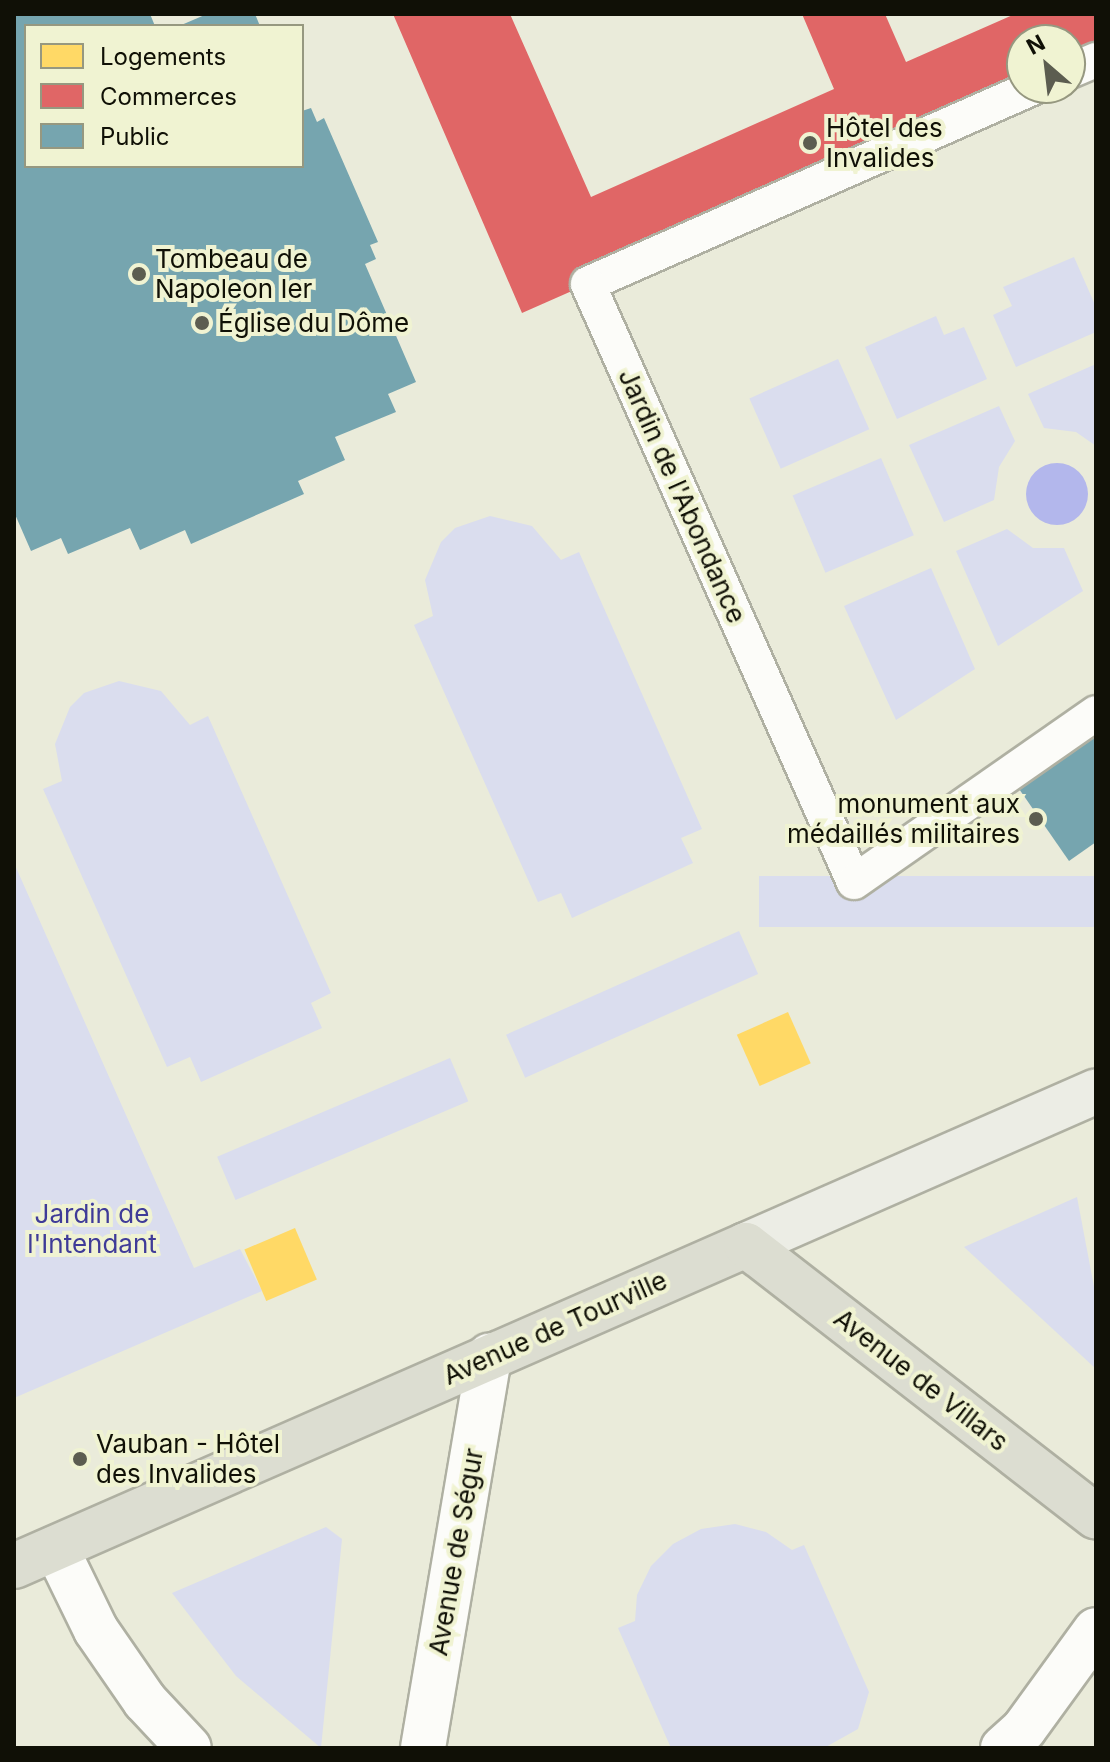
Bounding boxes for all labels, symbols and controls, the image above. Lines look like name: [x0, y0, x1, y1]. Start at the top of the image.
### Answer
legend: [24, 24, 304, 168]
north arrow: [1006, 24, 1086, 104]
text: N: [1022, 29, 1049, 60]
text: Logements: [100, 42, 226, 71]
text: Commerces: [100, 82, 237, 111]
place label: Hôtel des Invalides: [826, 112, 943, 174]
text: Public: [100, 122, 170, 151]
marker: Hôtel des Invalides: [801, 134, 819, 152]
place label: Tombeau de Napoleon Ier: [155, 243, 312, 304]
marker: Tombeau de Napoleon Ier: [130, 265, 148, 283]
place label: Église du Dôme: [218, 307, 409, 339]
marker: Église du Dôme: [193, 314, 211, 332]
street label: Jardin de l'Abondance: [612, 364, 752, 628]
place label: monument aux médaillés militaires: [787, 788, 1020, 850]
marker: monument aux médaillés militaires: [1027, 810, 1045, 828]
park label: Jardin de l'Intendant: [27, 1198, 157, 1260]
street label: Avenue de Tourville: [438, 1265, 672, 1391]
street label: Avenue de Villars: [828, 1302, 1014, 1458]
place label: Vauban - Hôtel des Invalides: [96, 1428, 280, 1490]
street label: Avenue de Ségur: [422, 1446, 490, 1658]
marker: Vauban - Hôtel des Invalides: [71, 1450, 89, 1468]

